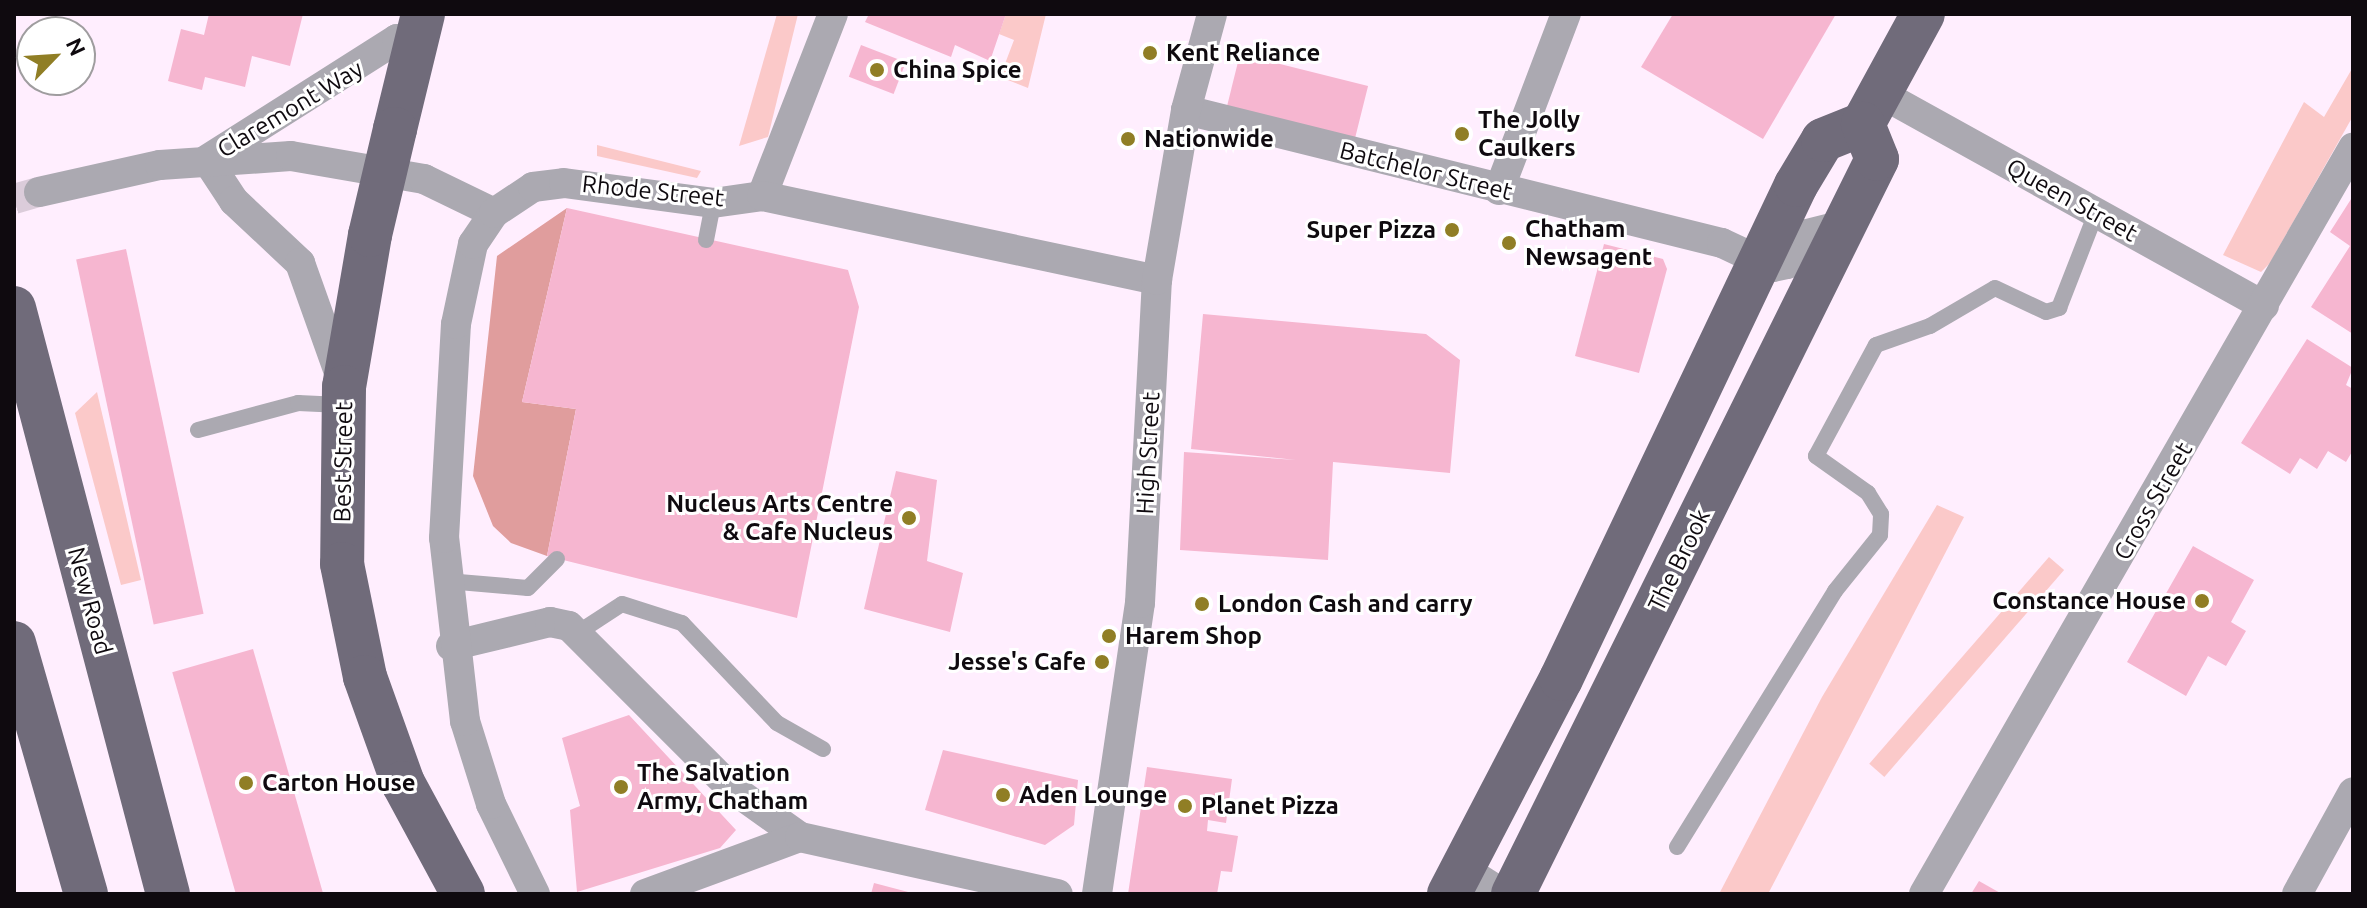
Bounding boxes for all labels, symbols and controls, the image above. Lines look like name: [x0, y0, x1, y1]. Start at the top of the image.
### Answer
north arrow: [16, 16, 96, 96]
text: N: [62, 34, 91, 59]
place label: Kent Reliance: [1166, 39, 1320, 67]
marker: Kent Reliance: [1141, 44, 1159, 62]
street label: Claremont Way: [212, 54, 368, 164]
place label: China Spice: [893, 56, 1022, 84]
marker: China Spice: [868, 61, 886, 79]
place label: The Jolly Caulkers: [1478, 106, 1580, 162]
place label: Nationwide: [1144, 125, 1274, 153]
marker: The Jolly Caulkers: [1453, 125, 1471, 143]
marker: Nationwide: [1119, 130, 1137, 148]
street label: Batchelor Street: [1337, 136, 1515, 206]
street label: Queen Street: [2002, 152, 2142, 248]
street label: Rhode Street: [581, 169, 725, 213]
place label: Chatham Newsagent: [1525, 215, 1652, 271]
place label: Super Pizza: [1306, 216, 1436, 244]
marker: Super Pizza: [1443, 221, 1461, 239]
marker: Chatham Newsagent: [1500, 234, 1518, 252]
street label: High Street: [1130, 391, 1166, 515]
street label: Best Street: [328, 401, 358, 523]
street label: Cross Street: [2108, 437, 2198, 565]
place label: Nucleus Arts Centre & Cafe Nucleus: [666, 490, 893, 546]
street label: The Brook: [1642, 504, 1716, 616]
marker: Nucleus Arts Centre & Cafe Nucleus: [900, 509, 918, 527]
street label: New Road: [62, 544, 118, 658]
place label: Constance House: [1992, 587, 2186, 615]
place label: London Cash and carry: [1218, 590, 1472, 618]
marker: Constance House: [2193, 592, 2211, 610]
marker: London Cash and carry: [1193, 595, 1211, 613]
place label: Harem Shop: [1125, 622, 1262, 650]
marker: Harem Shop: [1100, 627, 1118, 645]
place label: Jesse's Cafe: [948, 648, 1086, 676]
marker: Jesse's Cafe: [1093, 653, 1111, 671]
place label: The Salvation Army, Chatham: [637, 759, 808, 815]
place label: Carton House: [262, 769, 416, 797]
marker: Carton House: [237, 774, 255, 792]
marker: The Salvation Army, Chatham: [612, 778, 630, 796]
place label: Aden Lounge: [1019, 781, 1167, 809]
marker: Aden Lounge: [994, 786, 1012, 804]
place label: Planet Pizza: [1201, 792, 1339, 820]
marker: Planet Pizza: [1176, 797, 1194, 815]

